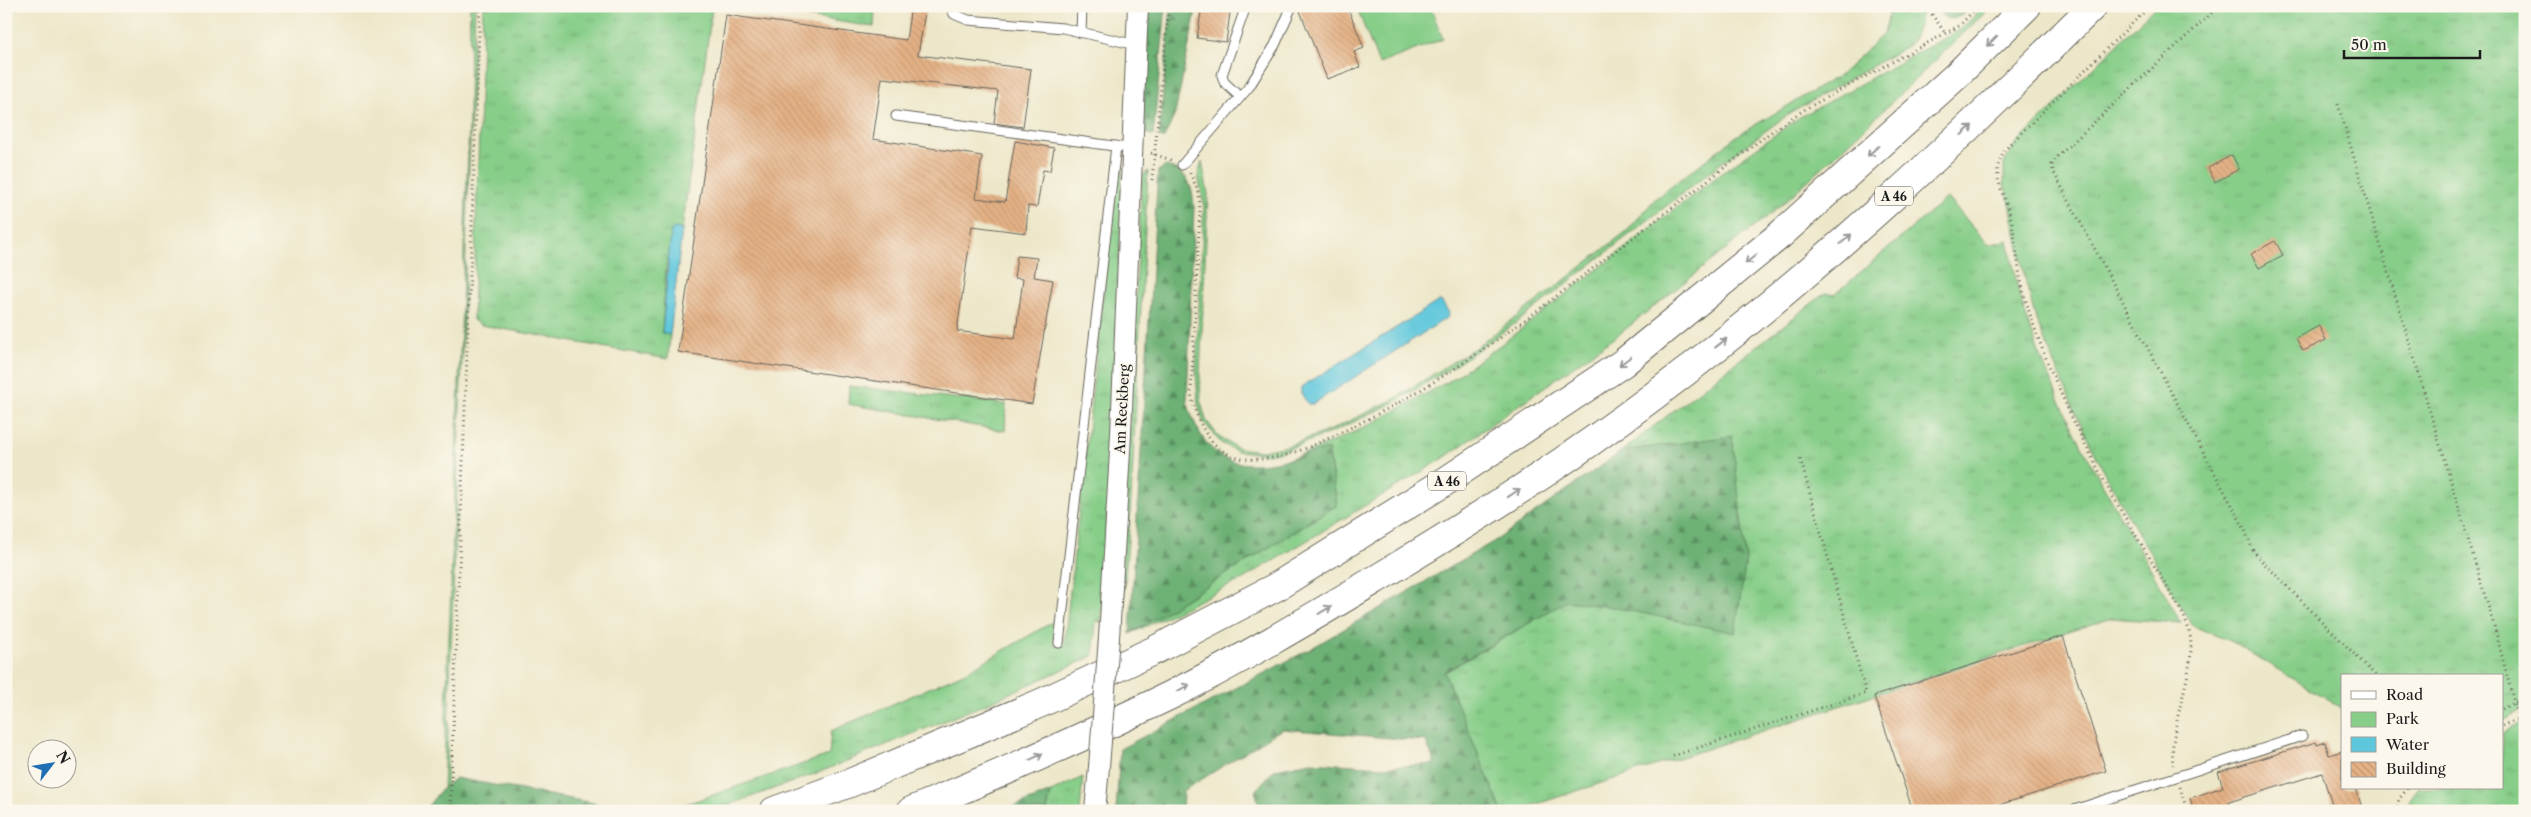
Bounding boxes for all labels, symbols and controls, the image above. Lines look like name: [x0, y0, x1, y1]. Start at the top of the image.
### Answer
scale bar: [2344, 28, 2480, 60]
one-way arrow: [1986, 34, 1998, 47]
text: 50 m: [2351, 35, 2387, 54]
one-way arrow: [1960, 124, 1973, 136]
one-way arrow: [1867, 145, 1880, 157]
road number: A 46: [1875, 187, 1913, 206]
one-way arrow: [1840, 233, 1853, 245]
one-way arrow: [1745, 253, 1758, 264]
one-way arrow: [1715, 337, 1728, 348]
one-way arrow: [1619, 355, 1632, 366]
street label: Am Reckberg: [1111, 363, 1133, 455]
road number: A 46: [1428, 472, 1466, 491]
one-way arrow: [1507, 487, 1521, 497]
one-way arrow: [1318, 604, 1332, 614]
legend: [2341, 674, 2504, 790]
one-way arrow: [1175, 683, 1190, 692]
text: Road: [2386, 685, 2423, 704]
text: Park: [2386, 709, 2420, 728]
text: Water: [2385, 735, 2430, 754]
north arrow: [28, 740, 78, 790]
text: N: [52, 747, 74, 767]
one-way arrow: [1028, 751, 1043, 761]
text: Building: [2386, 759, 2446, 778]

